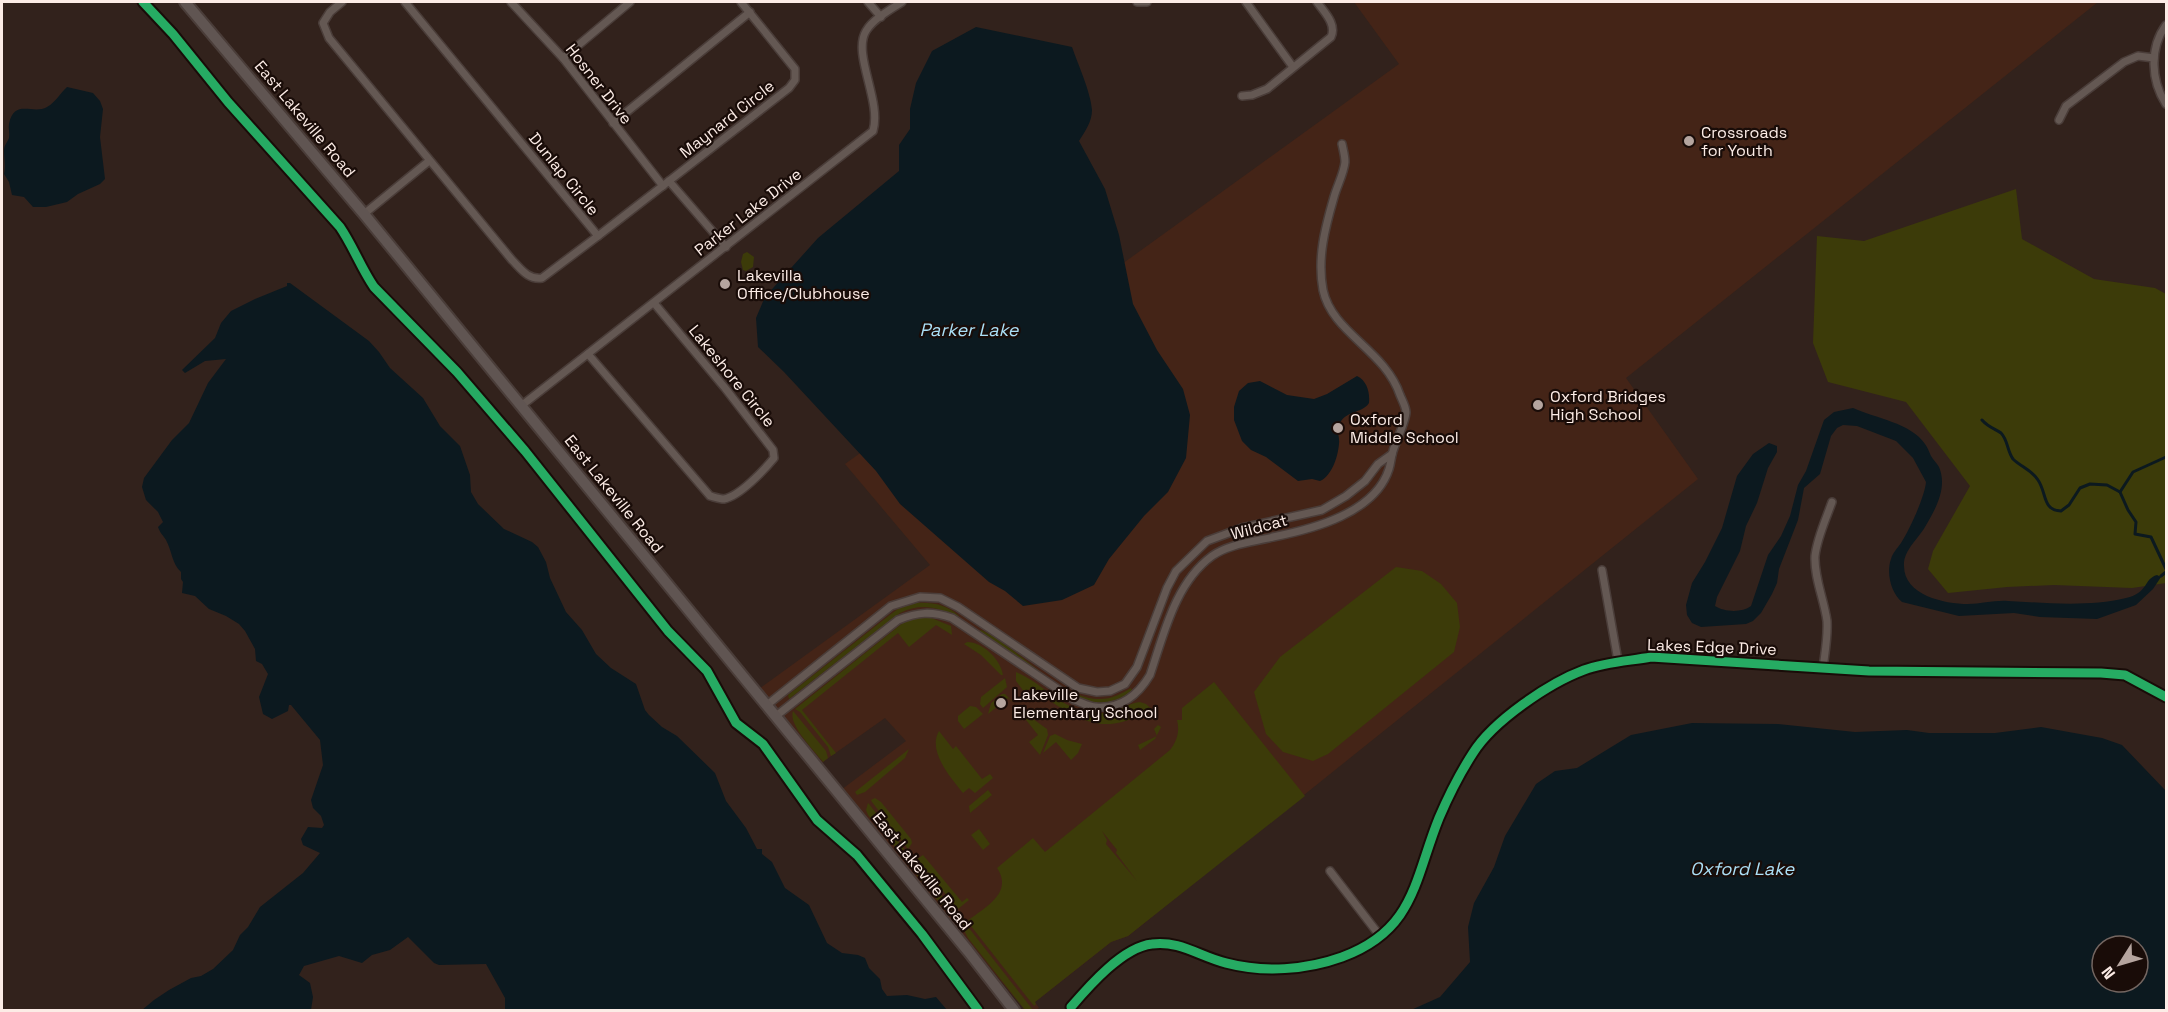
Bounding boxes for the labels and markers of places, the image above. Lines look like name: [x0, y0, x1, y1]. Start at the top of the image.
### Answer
place label: Crossroads for Youth: [1701, 122, 1787, 161]
marker: Crossroads for Youth: [1682, 134, 1696, 148]
place label: Lakevilla Office/Clubhouse: [737, 265, 870, 304]
marker: Lakevilla Office/Clubhouse: [718, 277, 732, 291]
place label: Oxford Bridges High School: [1550, 386, 1666, 425]
marker: Oxford Bridges High School: [1531, 398, 1545, 412]
place label: Oxford Middle School: [1350, 409, 1459, 448]
marker: Oxford Middle School: [1331, 421, 1345, 435]
place label: Lakeville Elementary School: [1013, 684, 1158, 723]
marker: Lakeville Elementary School: [994, 696, 1008, 710]

